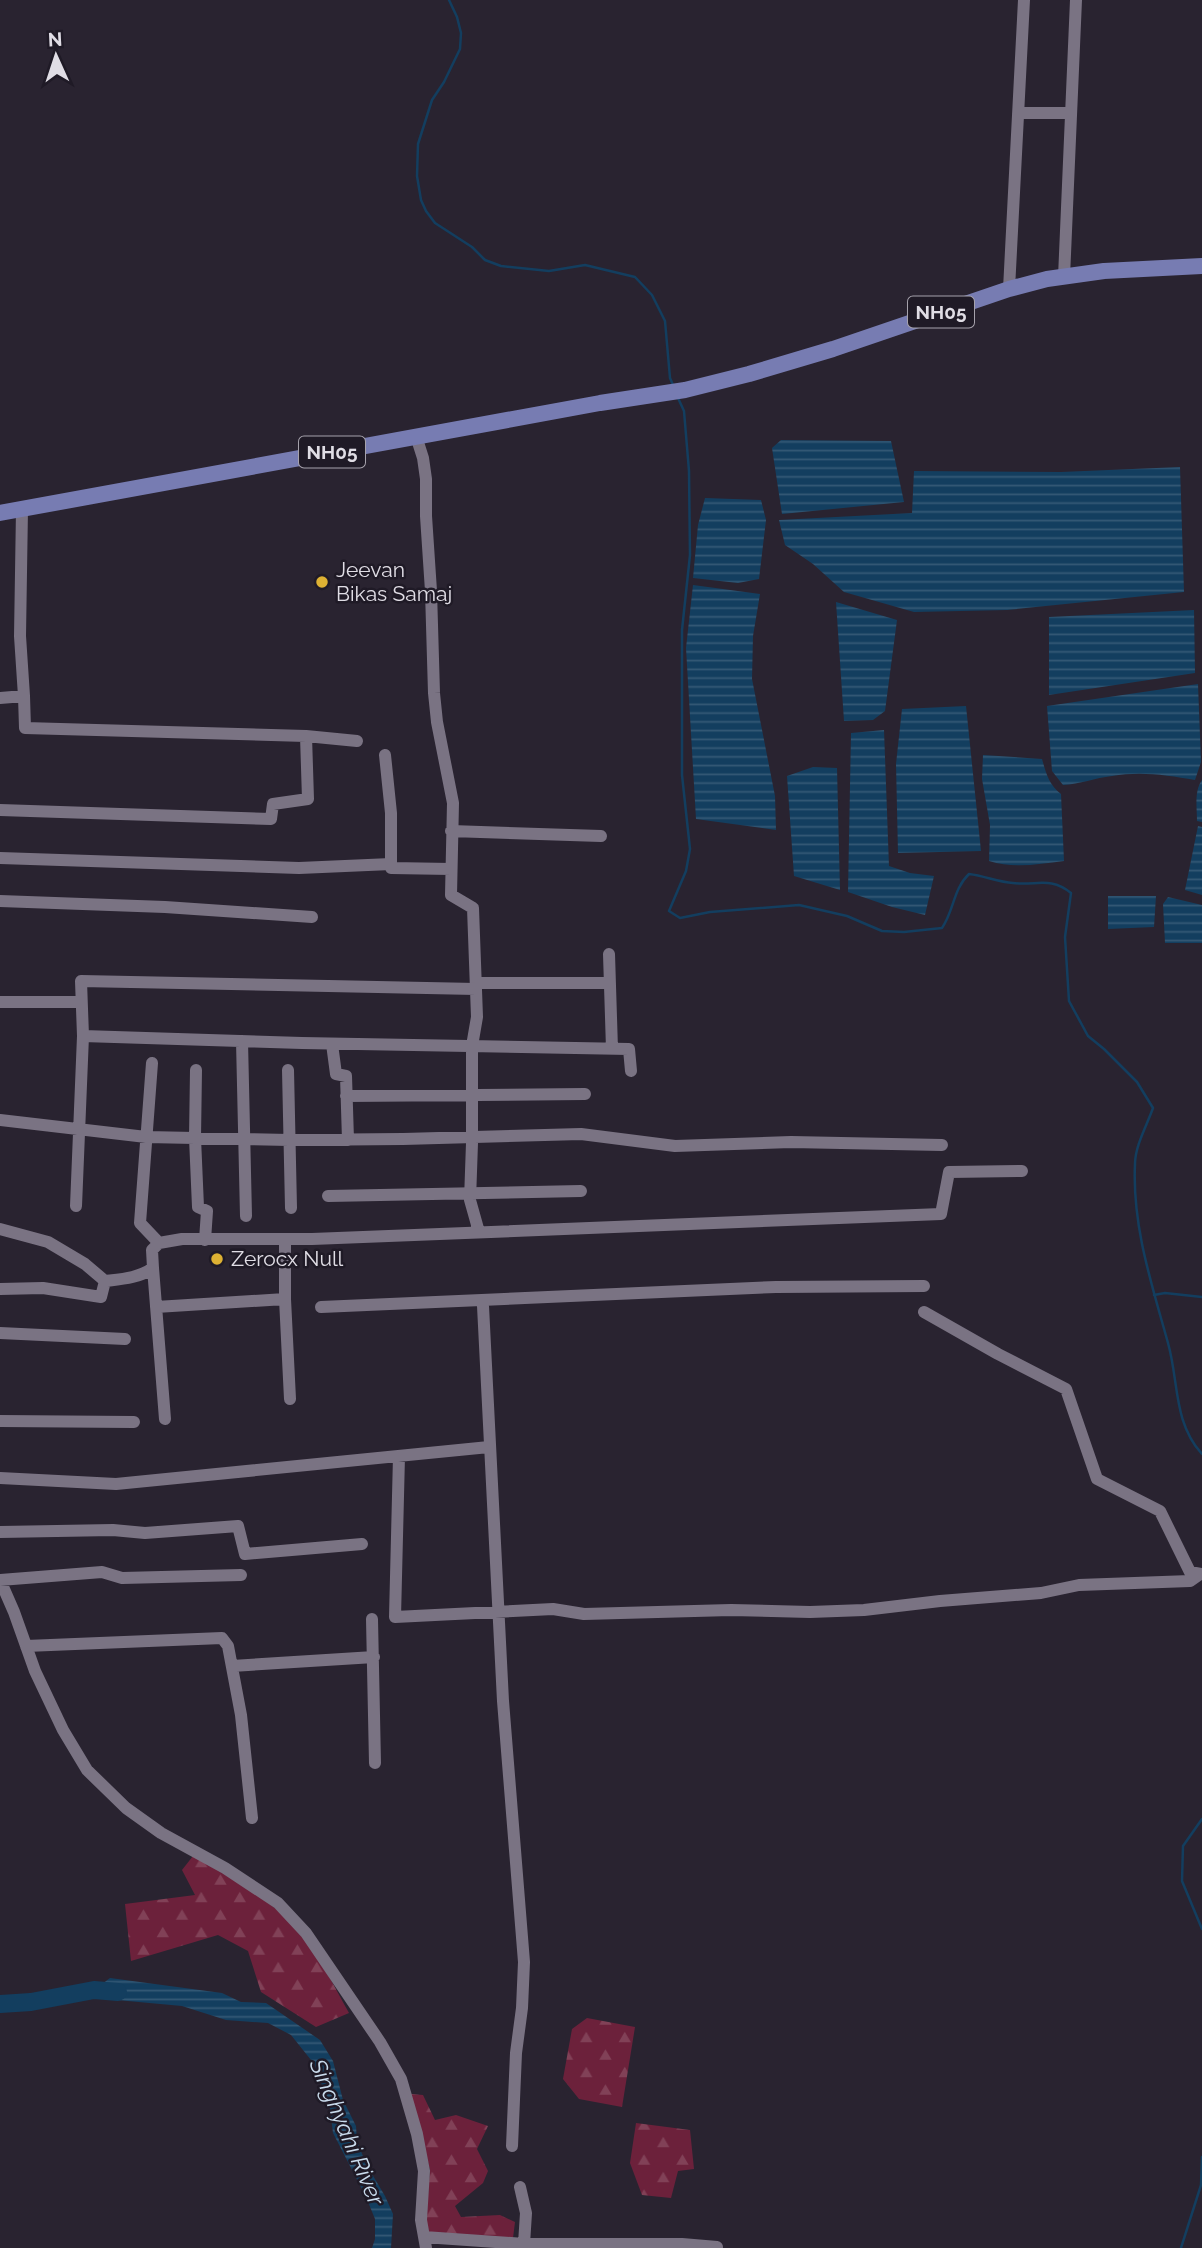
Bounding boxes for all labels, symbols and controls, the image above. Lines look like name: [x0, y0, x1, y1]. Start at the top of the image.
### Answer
north arrow: [21, 21, 91, 91]
text: N: [47, 28, 63, 50]
road number: NH05: [908, 296, 974, 328]
road number: NH05: [299, 436, 365, 467]
place label: Jeevan Bikas Samaj: [336, 557, 452, 606]
marker: Jeevan Bikas Samaj: [314, 574, 330, 590]
place label: Zerocx Null: [231, 1246, 344, 1271]
marker: Zerocx Null: [209, 1251, 225, 1267]
water label: Singhyahi River: [304, 2054, 391, 2210]

